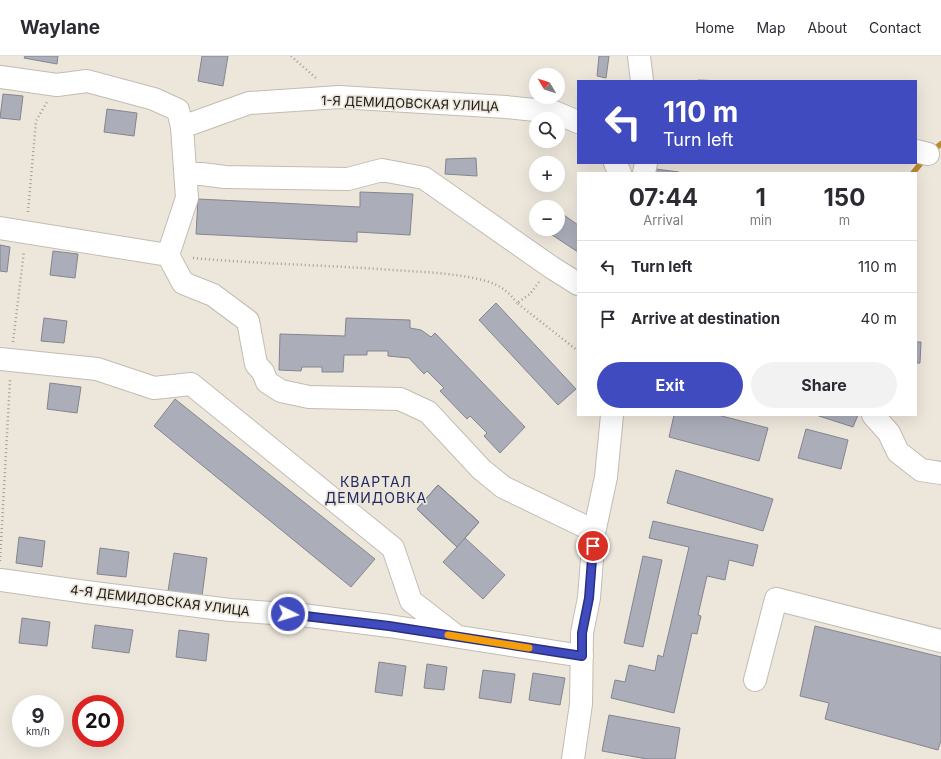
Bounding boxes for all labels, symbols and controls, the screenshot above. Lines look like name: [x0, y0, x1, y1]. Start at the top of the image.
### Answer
text: Waylane: [20, 16, 100, 39]
text: Home: [695, 19, 734, 36]
text: Map: [756, 19, 786, 36]
text: About: [808, 19, 847, 36]
text: Contact: [869, 19, 921, 36]
north arrow: [529, 68, 565, 104]
map controls: [529, 68, 565, 236]
street label: 1-Я ДЕМИДОВСКАЯ УЛИЦА: [321, 92, 499, 114]
text: 110 m: [663, 95, 738, 129]
icon: left: [597, 96, 649, 148]
button: search: [529, 112, 565, 148]
text: Turn left: [663, 129, 733, 150]
button: +: [529, 156, 565, 192]
text: 07:44: [629, 183, 698, 212]
text: 1: [756, 183, 766, 212]
text: 150: [823, 183, 865, 212]
button: −: [529, 200, 565, 236]
text: Arrival: [643, 212, 683, 228]
text: min: [750, 212, 772, 228]
text: m: [839, 212, 850, 228]
icon: left: [597, 256, 619, 278]
text: Turn left: [631, 257, 692, 276]
text: 110 m: [858, 257, 897, 276]
icon: arrive: [597, 308, 619, 330]
text: Arrive at destination: [631, 309, 780, 328]
text: 40 m: [860, 309, 897, 328]
button: Exit: [597, 362, 743, 408]
button: Share: [751, 362, 897, 408]
district label: КВАРТАЛ ДЕМИДОВКА: [325, 473, 427, 506]
pin: [576, 529, 610, 563]
icon: arrive: [582, 535, 604, 557]
street label: 4-Я ДЕМИДОВСКАЯ УЛИЦА: [69, 581, 251, 619]
position arrow: [267, 593, 309, 635]
speed limit sign: 20: [72, 695, 124, 747]
text: 9: [31, 704, 44, 728]
text: km/h: [26, 725, 50, 737]

